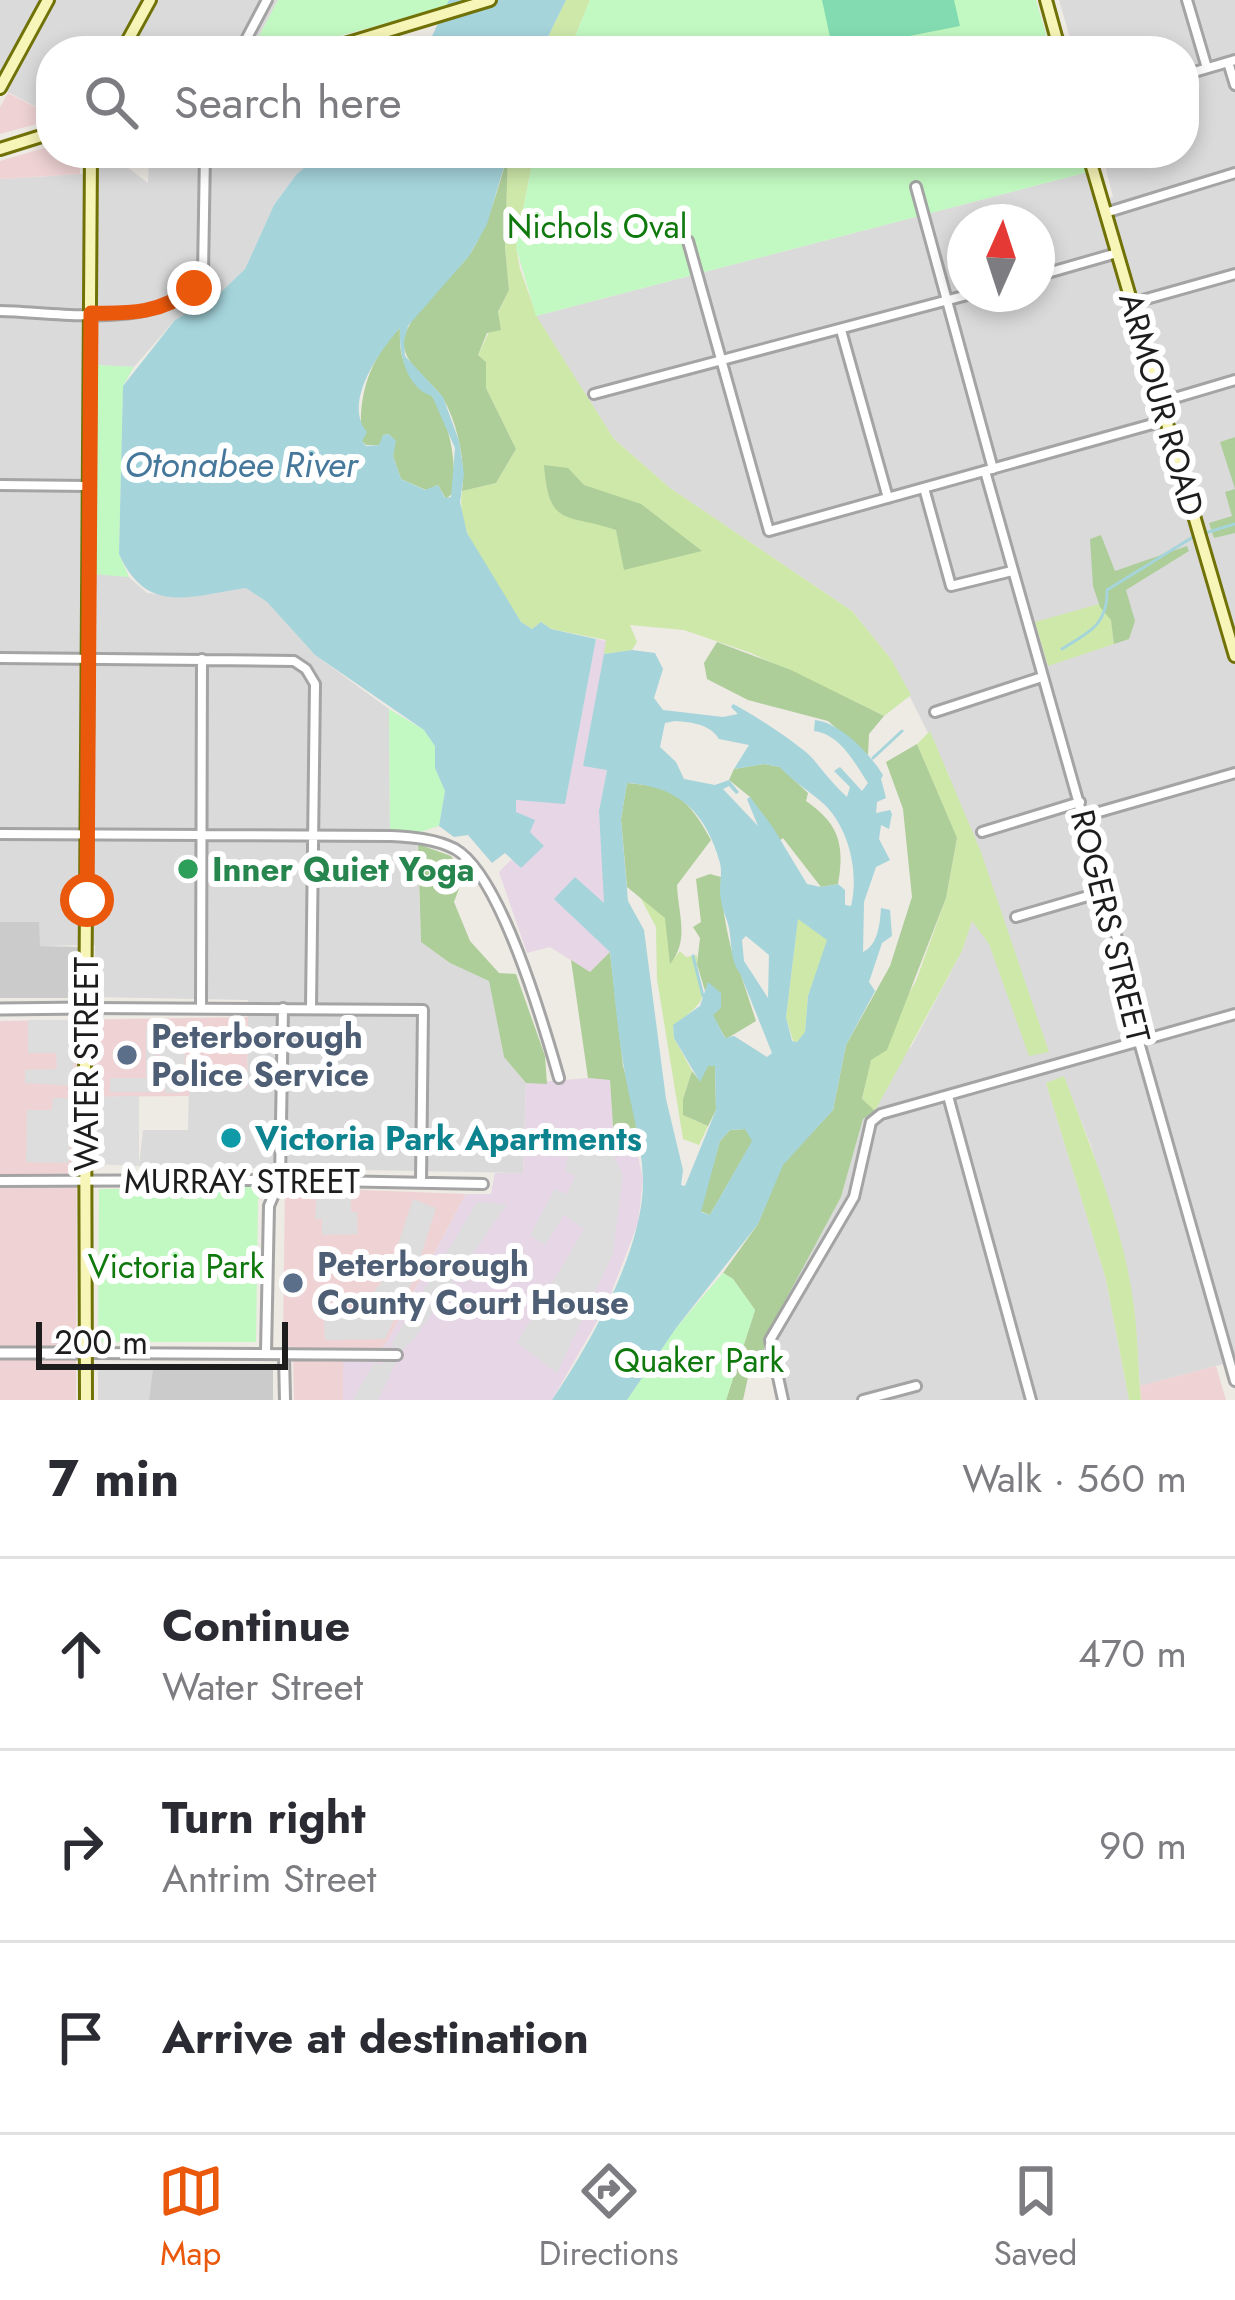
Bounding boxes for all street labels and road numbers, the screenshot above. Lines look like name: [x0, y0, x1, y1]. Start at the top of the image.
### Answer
street label: ARMOUR ROAD: [1107, 287, 1216, 521]
street label: ROGERS STREET: [1059, 805, 1162, 1048]
street label: WATER STREET: [63, 956, 110, 1171]
street label: MURRAY STREET: [124, 1158, 361, 1205]

